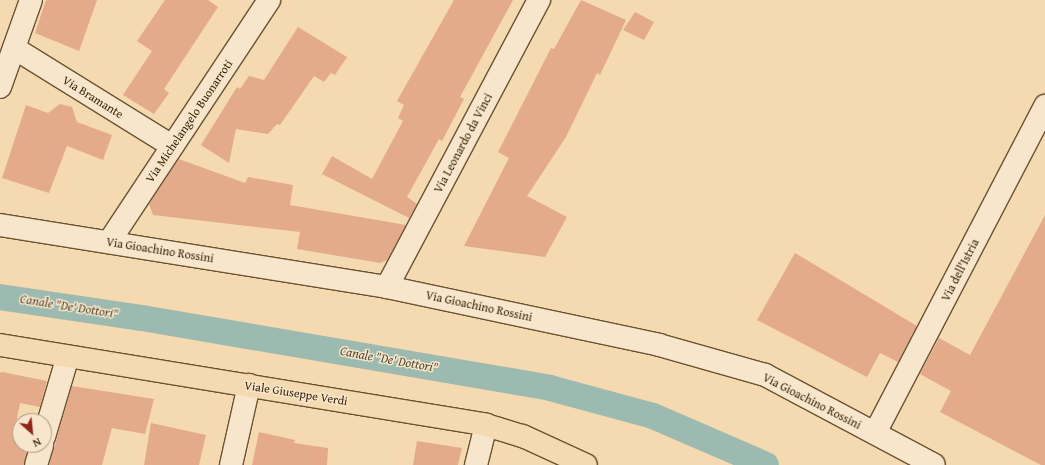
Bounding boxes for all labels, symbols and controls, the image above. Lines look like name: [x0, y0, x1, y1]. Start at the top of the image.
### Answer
street label: Via Michelangelo Buonarroti: [142, 57, 236, 185]
street label: Via Bramante: [60, 73, 126, 121]
street label: Via Leonardo da Vinci: [431, 91, 495, 195]
street label: Via Gioachino Rossini: [105, 234, 215, 266]
street label: Via dell'Istria: [938, 236, 982, 304]
street label: Via Gioachino Rossini: [424, 288, 534, 324]
water label: Canale "De' Dottori": [19, 292, 119, 322]
water label: Canale "De' Dottori": [339, 344, 439, 376]
street label: Via Gioachino Rossini: [760, 370, 864, 432]
street label: Viale Giuseppe Verdi: [243, 378, 349, 408]
north arrow: [12, 413, 52, 453]
text: N: [30, 434, 44, 452]

